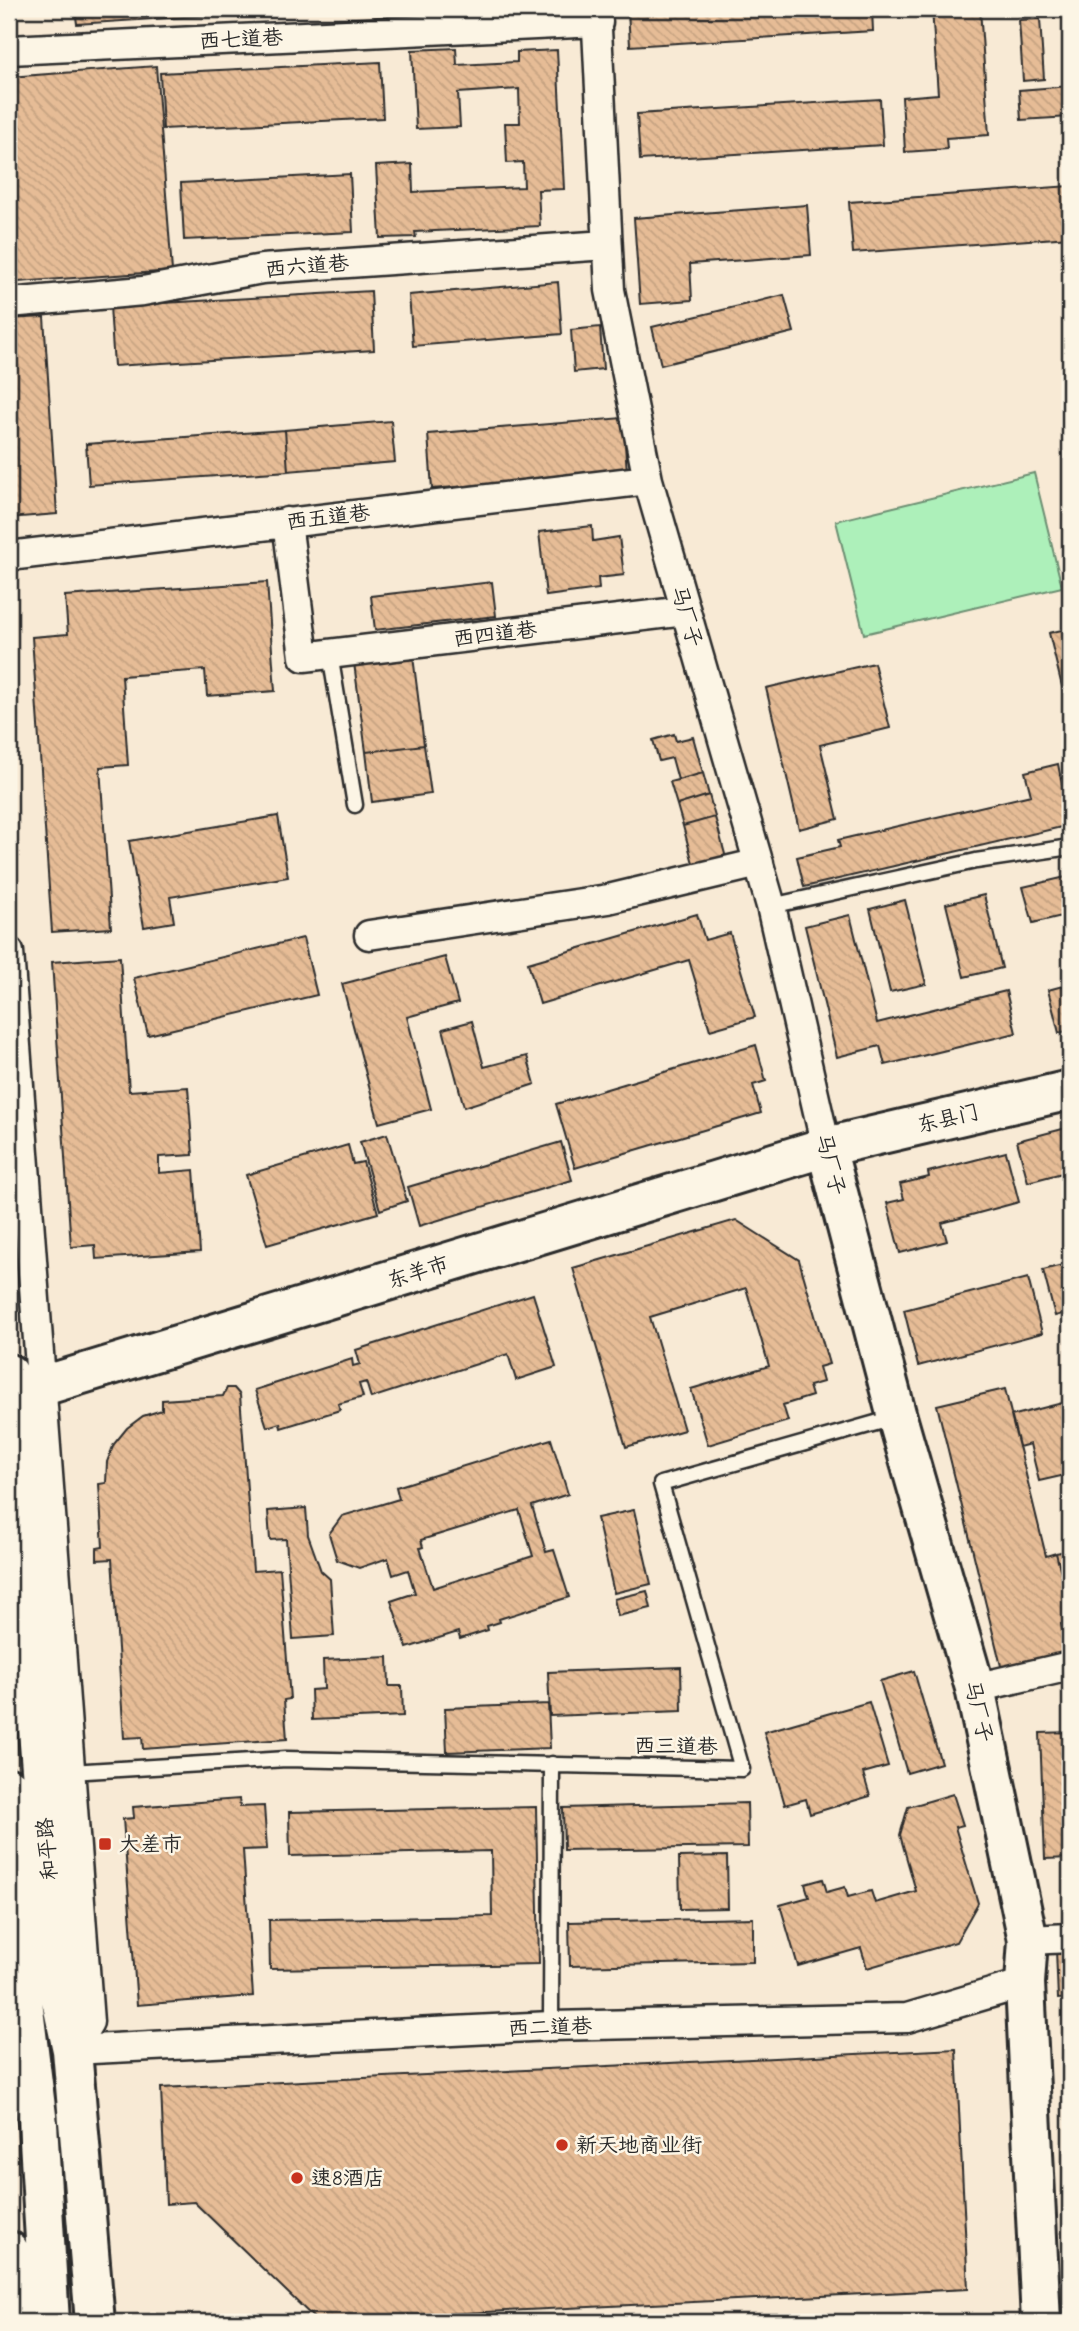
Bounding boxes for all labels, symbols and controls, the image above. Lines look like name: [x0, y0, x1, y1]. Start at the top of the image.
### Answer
street label: 西七道巷: [198, 25, 284, 53]
street label: 西六道巷: [264, 250, 350, 282]
street label: 西五道巷: [285, 500, 371, 534]
street label: 马厂子: [667, 582, 707, 650]
street label: 西四道巷: [452, 617, 538, 651]
street label: 东县门: [915, 1099, 981, 1137]
street label: 马厂子: [812, 1131, 850, 1197]
street label: 东羊市: [384, 1251, 452, 1293]
street label: 马厂子: [960, 1678, 998, 1744]
street label: 西三道巷: [634, 1733, 718, 1759]
street label: 和平路: [32, 1817, 62, 1881]
place label: 大差市: [119, 1832, 182, 1856]
marker: 大差市: [97, 1836, 113, 1852]
street label: 西二道巷: [508, 2014, 592, 2040]
place label: 新天地商业街: [576, 2133, 702, 2157]
marker: 新天地商业街: [554, 2137, 570, 2153]
place label: 速8酒店: [311, 2166, 385, 2190]
marker: 速8酒店: [289, 2170, 305, 2186]

